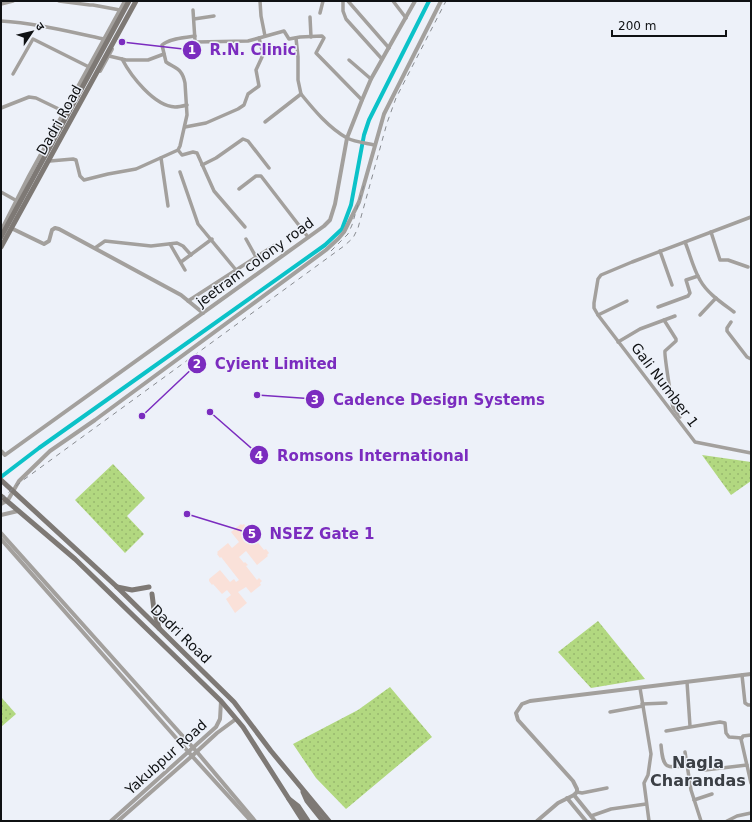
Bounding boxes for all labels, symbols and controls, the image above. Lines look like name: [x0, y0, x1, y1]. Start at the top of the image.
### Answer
north arrow: [12, 12, 52, 52]
scale bar: [612, 12, 726, 38]
text: 200 m: [618, 19, 656, 33]
text: उ: [33, 20, 47, 33]
callout: R.N. Clinic: [182, 36, 305, 63]
text: R.N. Clinic: [209, 41, 297, 59]
text: 1: [188, 43, 196, 57]
street label: Dadri Road: [33, 82, 85, 158]
street label: jeetram colony road: [193, 214, 317, 310]
street label: Gali Number 1: [628, 340, 702, 430]
callout: Cyient Limited: [187, 350, 345, 377]
text: Cyient Limited: [215, 355, 337, 373]
text: 2: [193, 357, 201, 371]
callout: Cadence Design Systems: [305, 386, 552, 413]
text: Cadence Design Systems: [333, 391, 545, 409]
text: 3: [311, 393, 319, 407]
callout: Romsons International: [249, 442, 477, 469]
text: Romsons International: [277, 447, 469, 465]
text: 4: [255, 449, 263, 463]
callout: NSEZ Gate 1: [242, 520, 383, 547]
text: NSEZ Gate 1: [269, 525, 375, 543]
text: 5: [248, 527, 256, 541]
street label: Dadri Road: [148, 601, 214, 667]
street label: Yakubpur Road: [121, 716, 210, 798]
district label: Nagla Charandas: [650, 753, 746, 790]

